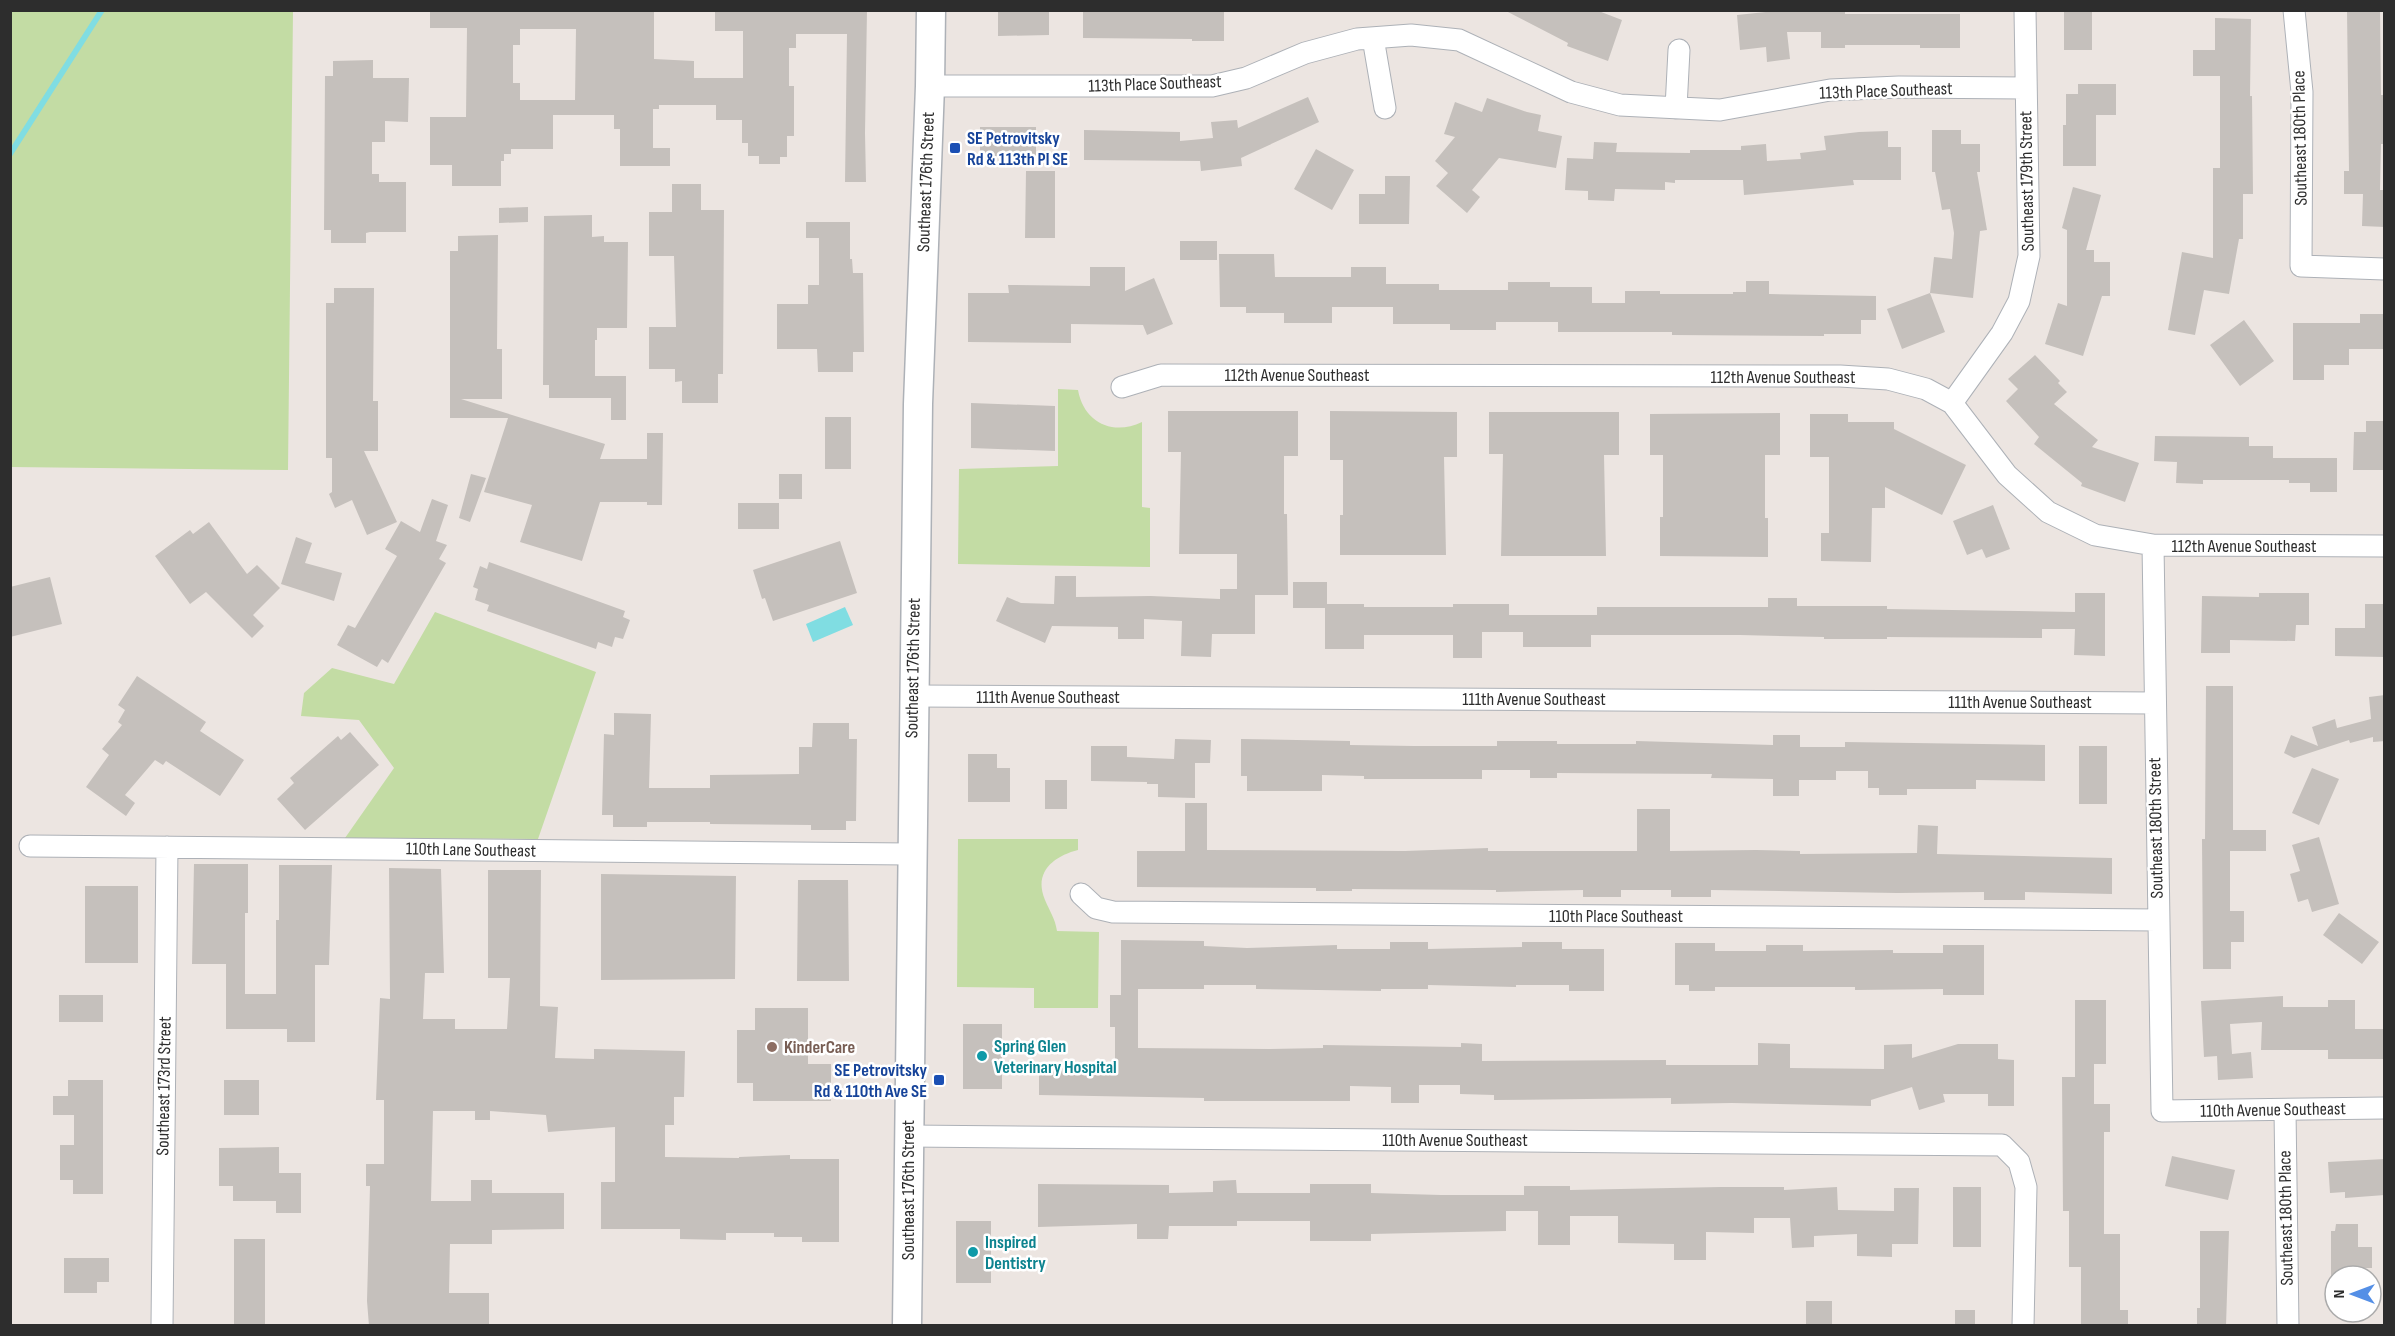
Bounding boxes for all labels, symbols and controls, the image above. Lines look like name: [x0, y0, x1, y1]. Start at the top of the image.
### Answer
street label: Southeast 180th Place: [2288, 70, 2312, 206]
street label: 113th Place Southeast: [1088, 71, 1222, 97]
street label: 113th Place Southeast: [1819, 78, 1953, 104]
street label: Southeast 179th Street: [2015, 110, 2039, 251]
street label: Southeast 176th Street: [913, 111, 939, 252]
place label: SE Petrovitsky Rd & 113th Pl SE: [967, 128, 1068, 170]
marker: SE Petrovitsky Rd & 113th Pl SE: [948, 141, 962, 155]
street label: 112th Avenue Southeast: [1224, 365, 1370, 386]
street label: 112th Avenue Southeast: [1710, 367, 1856, 388]
street label: 112th Avenue Southeast: [2171, 536, 2317, 557]
street label: Southeast 176th Street: [901, 597, 925, 738]
street label: 111th Avenue Southeast: [976, 687, 1120, 708]
street label: 111th Avenue Southeast: [1462, 689, 1606, 710]
street label: 111th Avenue Southeast: [1948, 692, 2092, 713]
street label: Southeast 180th Street: [2144, 757, 2168, 899]
street label: 110th Lane Southeast: [406, 838, 537, 862]
street label: 110th Place Southeast: [1549, 906, 1683, 927]
street label: Southeast 173rd Street: [152, 1016, 176, 1156]
place label: Spring Glen Veterinary Hospital: [994, 1036, 1117, 1078]
place label: KinderCare: [784, 1037, 855, 1058]
marker: KinderCare: [765, 1040, 779, 1054]
marker: Spring Glen Veterinary Hospital: [975, 1049, 989, 1063]
place label: SE Petrovitsky Rd & 110th Ave SE: [814, 1060, 928, 1102]
marker: SE Petrovitsky Rd & 110th Ave SE: [932, 1073, 946, 1087]
street label: 110th Avenue Southeast: [2200, 1098, 2346, 1122]
street label: Southeast 176th Street: [898, 1119, 919, 1260]
street label: 110th Avenue Southeast: [1382, 1130, 1528, 1151]
street label: Southeast 180th Place: [2274, 1150, 2298, 1286]
place label: Inspired Dentistry: [985, 1232, 1046, 1274]
marker: Inspired Dentistry: [966, 1245, 980, 1259]
north arrow: [2323, 1264, 2383, 1324]
text: N: [2330, 1290, 2349, 1298]

